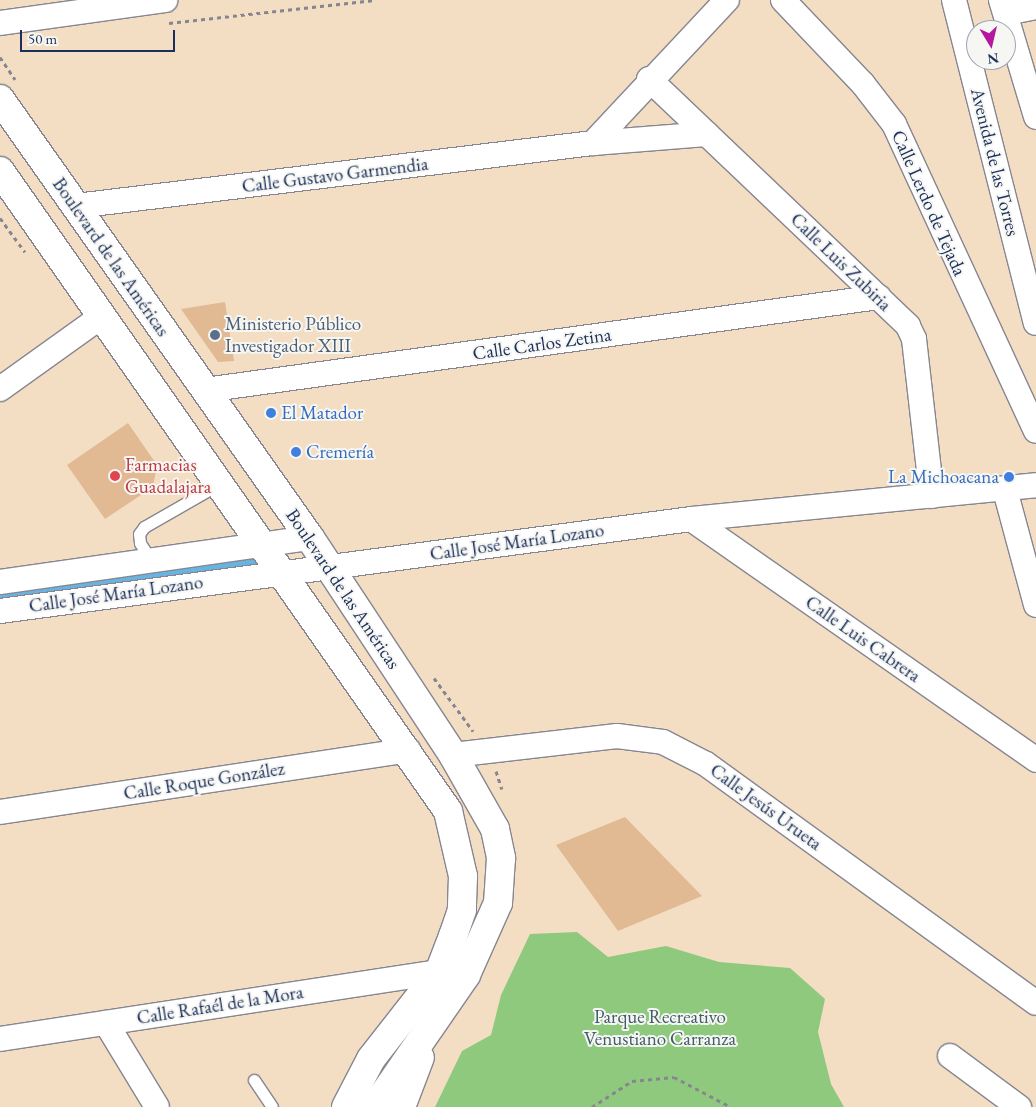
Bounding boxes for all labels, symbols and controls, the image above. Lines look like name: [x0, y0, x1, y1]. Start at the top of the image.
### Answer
scale bar: [22, 20, 178, 52]
north arrow: [966, 20, 1016, 70]
text: 50 m: [28, 29, 57, 48]
text: N: [986, 49, 1000, 69]
street label: Avenida de las Torres: [966, 85, 1024, 239]
street label: Calle Lerdo de Tejada: [887, 127, 971, 279]
street label: Calle Gustavo Garmendia: [241, 152, 429, 198]
street label: Boulevard de las Américas: [48, 173, 174, 341]
street label: Calle Luis Zubiria: [786, 208, 896, 316]
place label: Ministerio Público Investigador XIII: [225, 313, 361, 357]
street label: Calle Carlos Zetina: [471, 323, 613, 365]
marker: Ministerio Público Investigador XIII: [209, 329, 221, 341]
place label: El Matador: [281, 402, 363, 424]
marker: El Matador: [265, 407, 277, 419]
place label: Cremería: [306, 441, 374, 463]
marker: Cremería: [290, 446, 302, 458]
place label: Farmacias Guadalajara: [125, 454, 211, 498]
place label: La Michoacana: [888, 466, 999, 488]
marker: Farmacias Guadalajara: [109, 470, 121, 482]
marker: La Michoacana: [1003, 471, 1015, 483]
street label: Boulevard de las Américas: [281, 505, 405, 673]
street label: Calle José María Lozano: [428, 518, 606, 566]
street label: Calle José María Lozano: [27, 570, 205, 618]
street label: Calle Luis Cabrera: [801, 591, 925, 687]
street label: Calle Roque González: [122, 757, 286, 805]
street label: Calle Jesús Urueta: [706, 759, 826, 855]
street label: Calle Rafaél de la Mora: [135, 981, 305, 1029]
park label: Parque Recreativo Venustiano Carranza: [584, 1006, 736, 1050]

